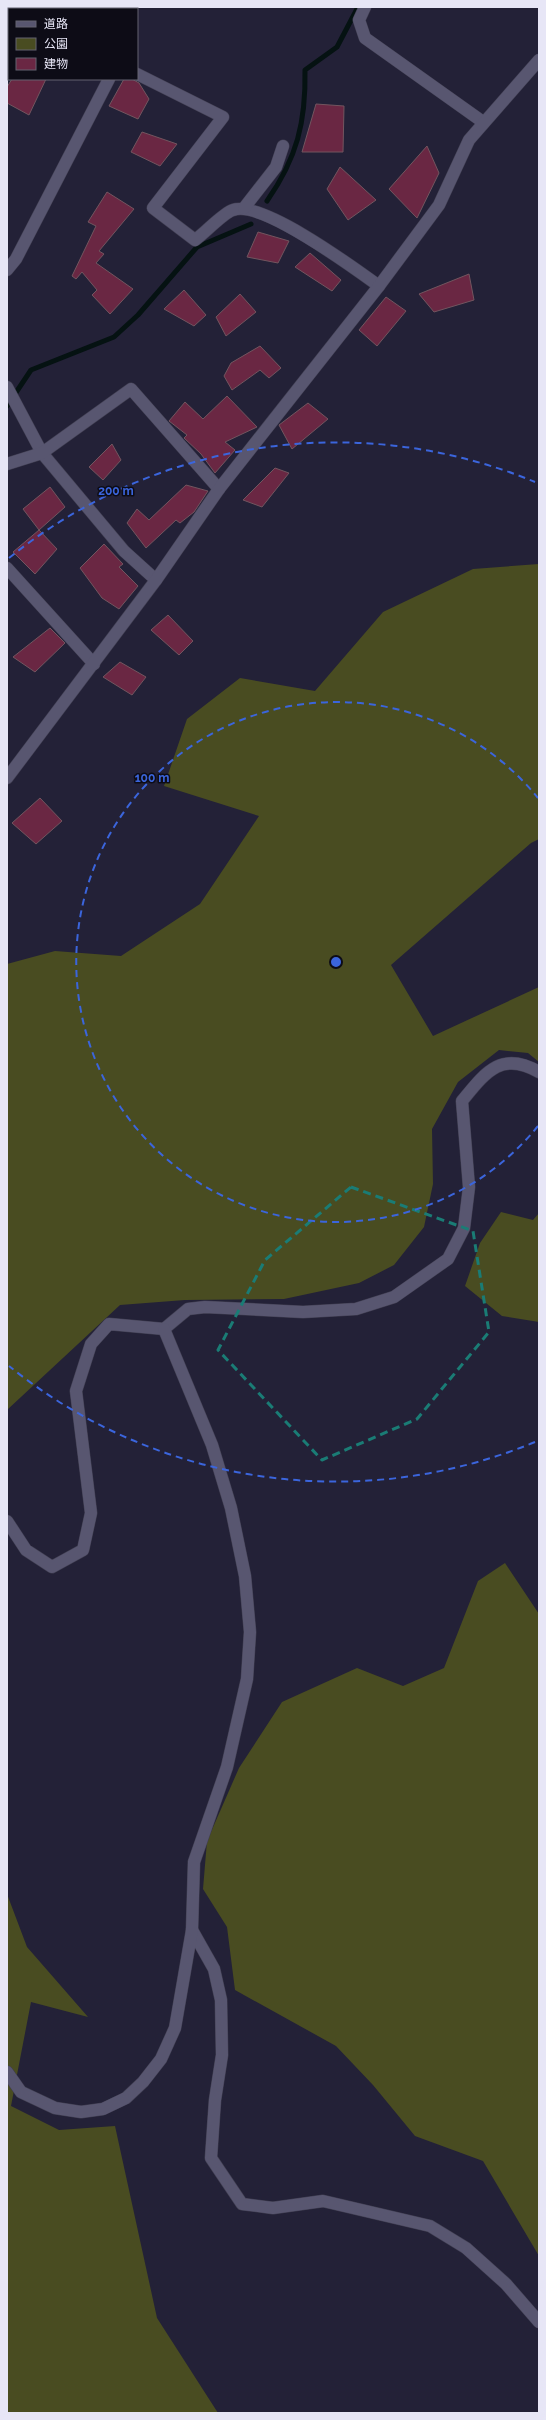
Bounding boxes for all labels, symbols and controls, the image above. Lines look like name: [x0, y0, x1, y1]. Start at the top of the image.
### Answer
legend: [8, 8, 138, 80]
text: 道路: [44, 17, 68, 31]
text: 公園: [44, 37, 68, 51]
text: 建物: [44, 57, 68, 71]
text: 200 m: [98, 484, 134, 498]
text: 100 m: [135, 771, 169, 785]
centre of rings: [329, 955, 343, 969]

